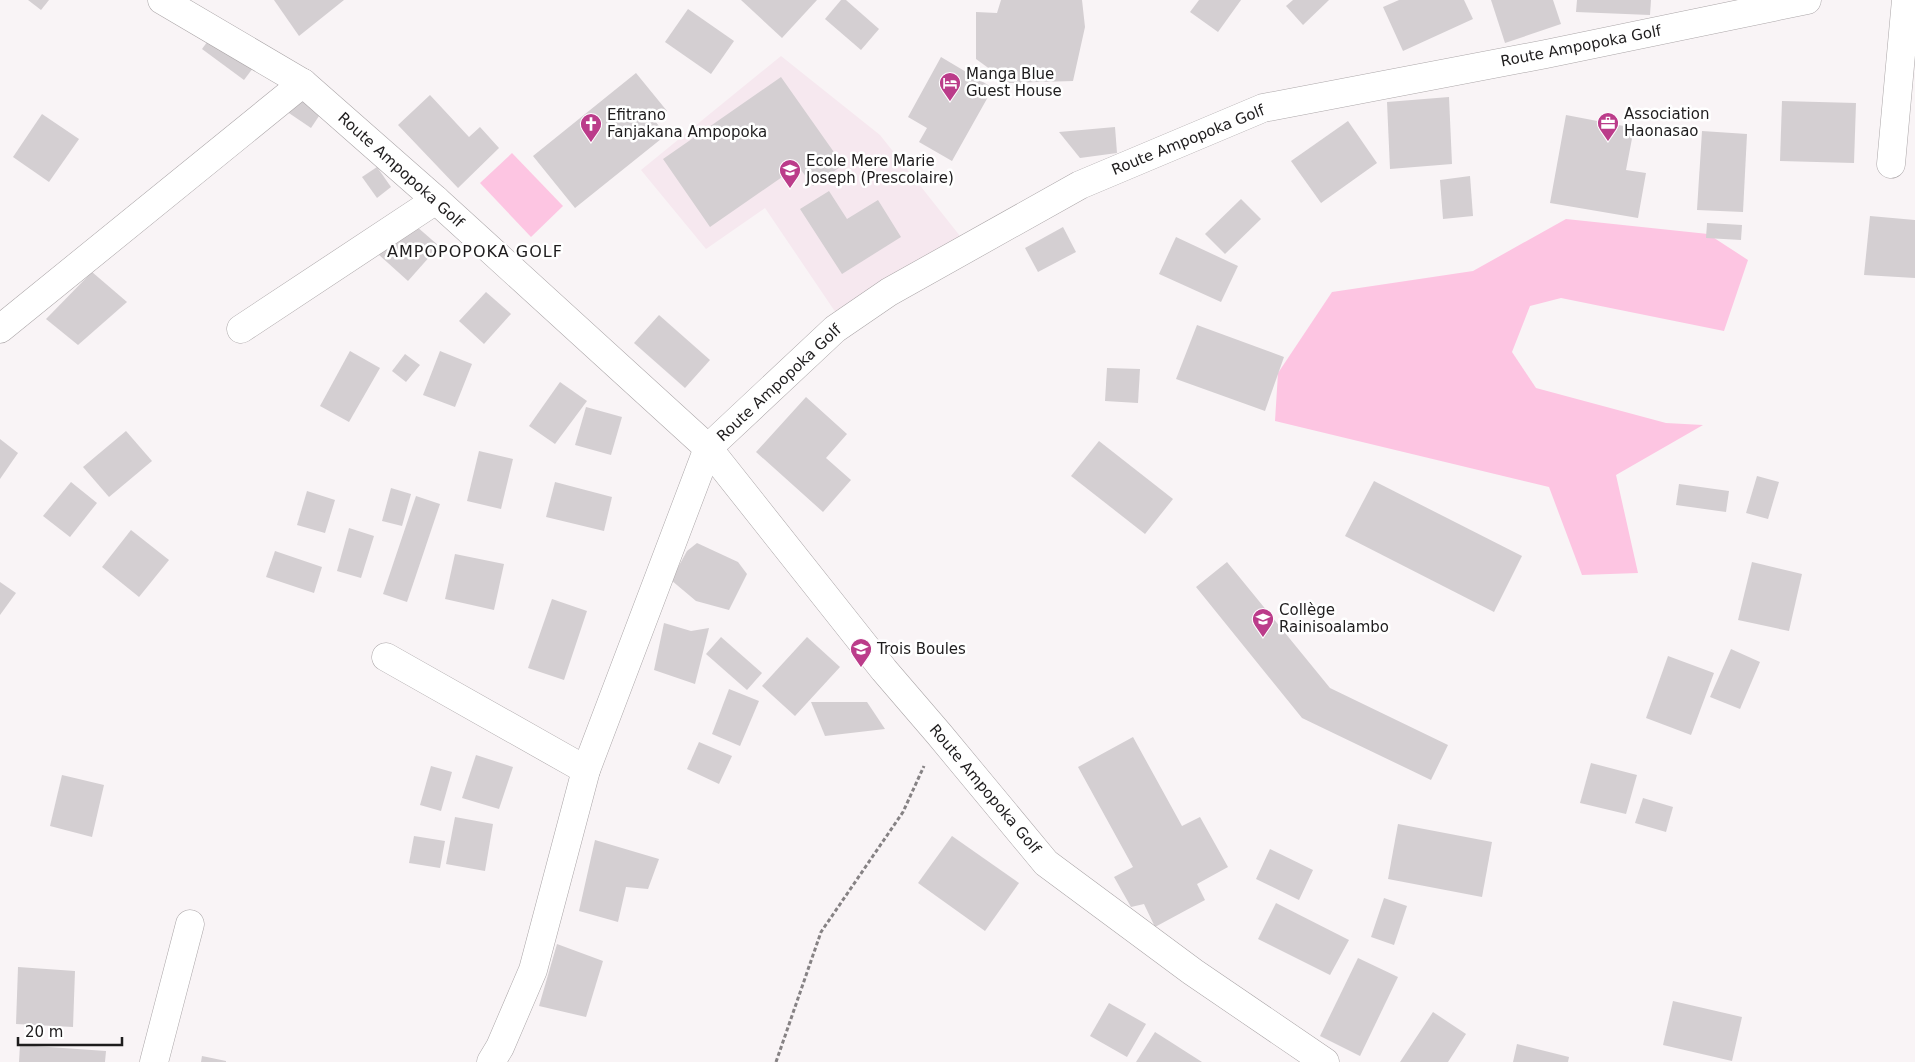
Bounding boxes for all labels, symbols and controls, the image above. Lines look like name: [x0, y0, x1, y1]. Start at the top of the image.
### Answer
street label: Route Ampopoka Golf: [1499, 21, 1664, 70]
place label: Manga Blue Guest House: [966, 65, 1062, 100]
hotel icon: Manga Blue Guest House: [938, 71, 962, 102]
street label: Route Ampopoka Golf: [1109, 101, 1268, 179]
place label: Association Haonasao: [1624, 105, 1709, 140]
place label: Efitrano Fanjakana Ampopoka: [607, 106, 767, 141]
street label: Route Ampopoka Golf: [334, 109, 468, 232]
office icon: Association Haonasao: [1596, 111, 1620, 142]
church icon: Efitrano Fanjakana Ampopoka: [579, 112, 603, 143]
place label: Ecole Mere Marie Joseph (Prescolaire): [805, 152, 954, 187]
school or university icon: Ecole Mere Marie Joseph (Prescolaire): [778, 158, 802, 189]
district label: AMPOPOPOKA GOLF: [387, 242, 563, 261]
street label: Route Ampopoka Golf: [713, 320, 845, 445]
place label: Collège Rainisoalambo: [1279, 601, 1389, 636]
school or university icon: Collège Rainisoalambo: [1251, 607, 1275, 638]
school or university icon: Trois Boules: [849, 637, 873, 668]
place label: Trois Boules: [876, 640, 966, 658]
street label: Route Ampopoka Golf: [926, 721, 1045, 858]
scale bar: [18, 1014, 121, 1046]
text: 20 m: [25, 1023, 63, 1041]

